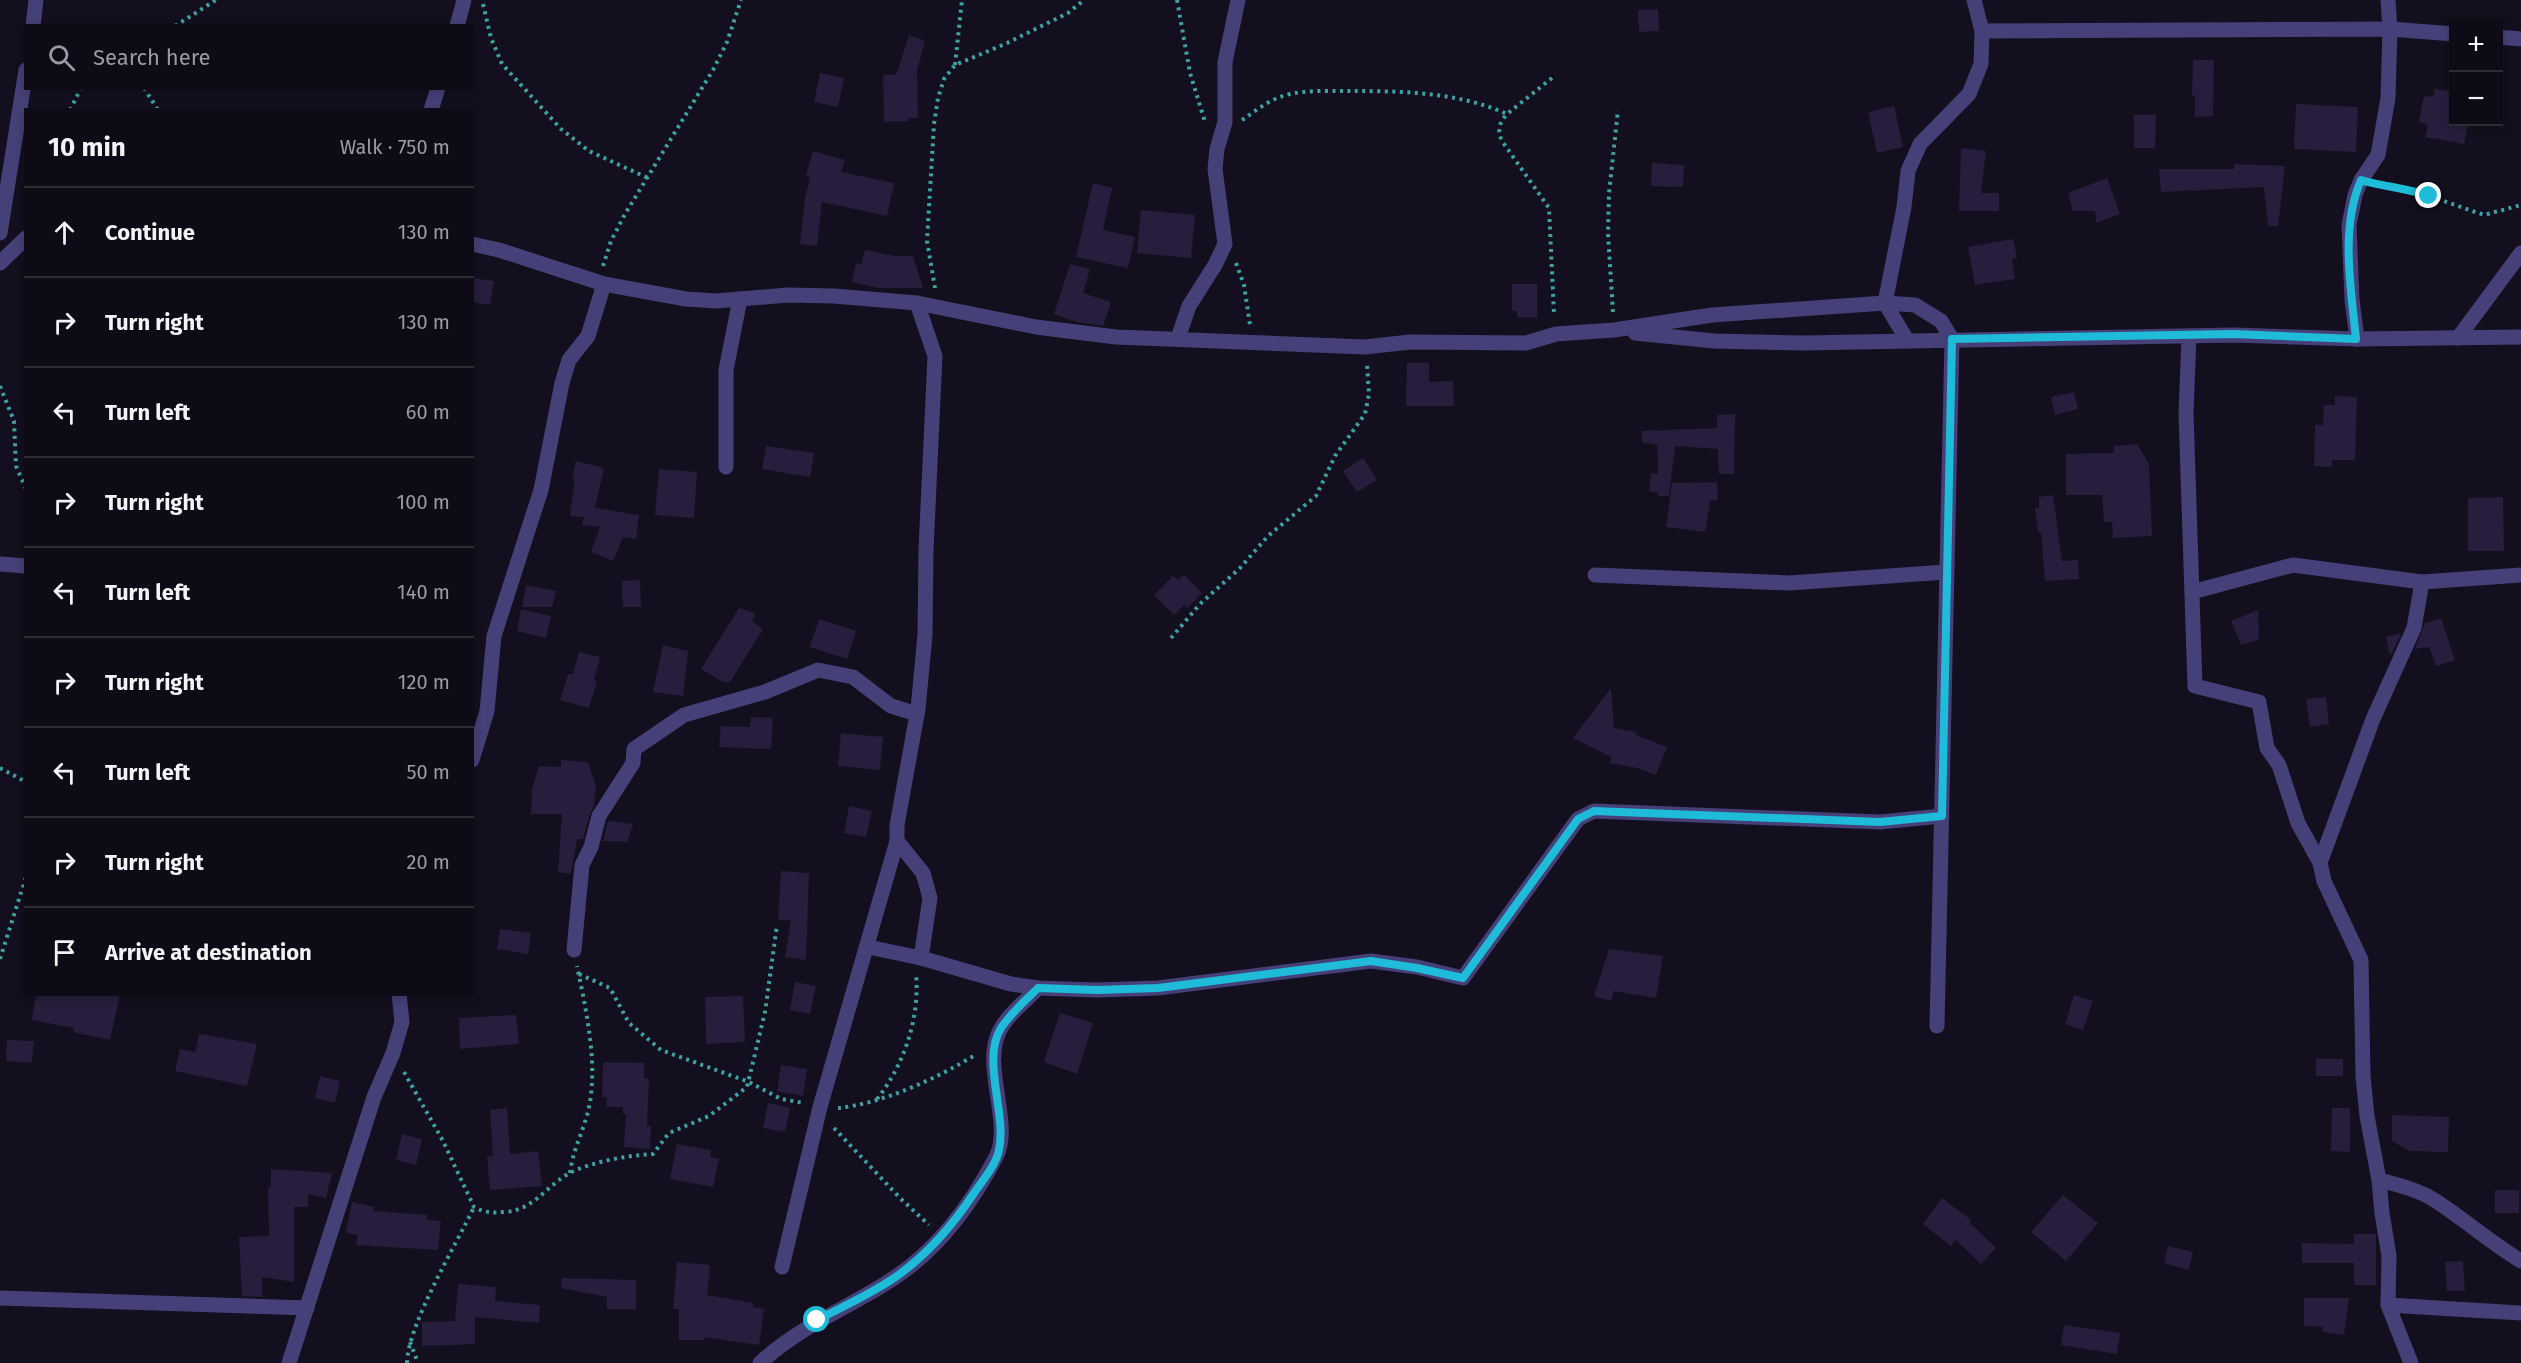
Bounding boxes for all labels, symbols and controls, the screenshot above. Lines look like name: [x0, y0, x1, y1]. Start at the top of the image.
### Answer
map controls: [2449, 18, 2503, 126]
button: +: [2449, 18, 2503, 72]
search box: [24, 24, 474, 90]
icon: search: [45, 41, 78, 74]
text: Search here: [93, 44, 211, 71]
button: −: [2449, 72, 2503, 126]
text: 10 min: [48, 132, 126, 163]
text: Walk · 750 m: [340, 135, 450, 159]
route end: [2415, 182, 2441, 208]
icon: ahead: [48, 216, 81, 249]
text: Continue: [105, 219, 195, 246]
text: 130 m: [398, 220, 450, 244]
icon: right: [48, 306, 81, 339]
text: Turn right: [105, 309, 204, 336]
text: 130 m: [398, 310, 450, 334]
icon: left: [48, 396, 81, 429]
text: Turn left: [105, 399, 190, 426]
text: 60 m: [406, 400, 450, 424]
icon: right: [48, 486, 81, 519]
text: Turn right: [105, 489, 204, 516]
text: 100 m: [397, 490, 450, 514]
icon: left: [48, 576, 81, 609]
text: Turn left: [105, 579, 190, 606]
text: 140 m: [397, 580, 450, 604]
icon: right: [48, 666, 81, 699]
text: Turn right: [105, 669, 204, 696]
text: 120 m: [398, 670, 450, 694]
icon: left: [48, 756, 81, 789]
text: Turn left: [105, 759, 190, 786]
text: 50 m: [406, 760, 450, 784]
icon: right: [48, 846, 81, 879]
text: Turn right: [105, 849, 204, 876]
text: 20 m: [407, 850, 450, 874]
icon: arrive: [48, 936, 81, 969]
text: Arrive at destination: [105, 939, 312, 966]
route start: [803, 1306, 829, 1332]

